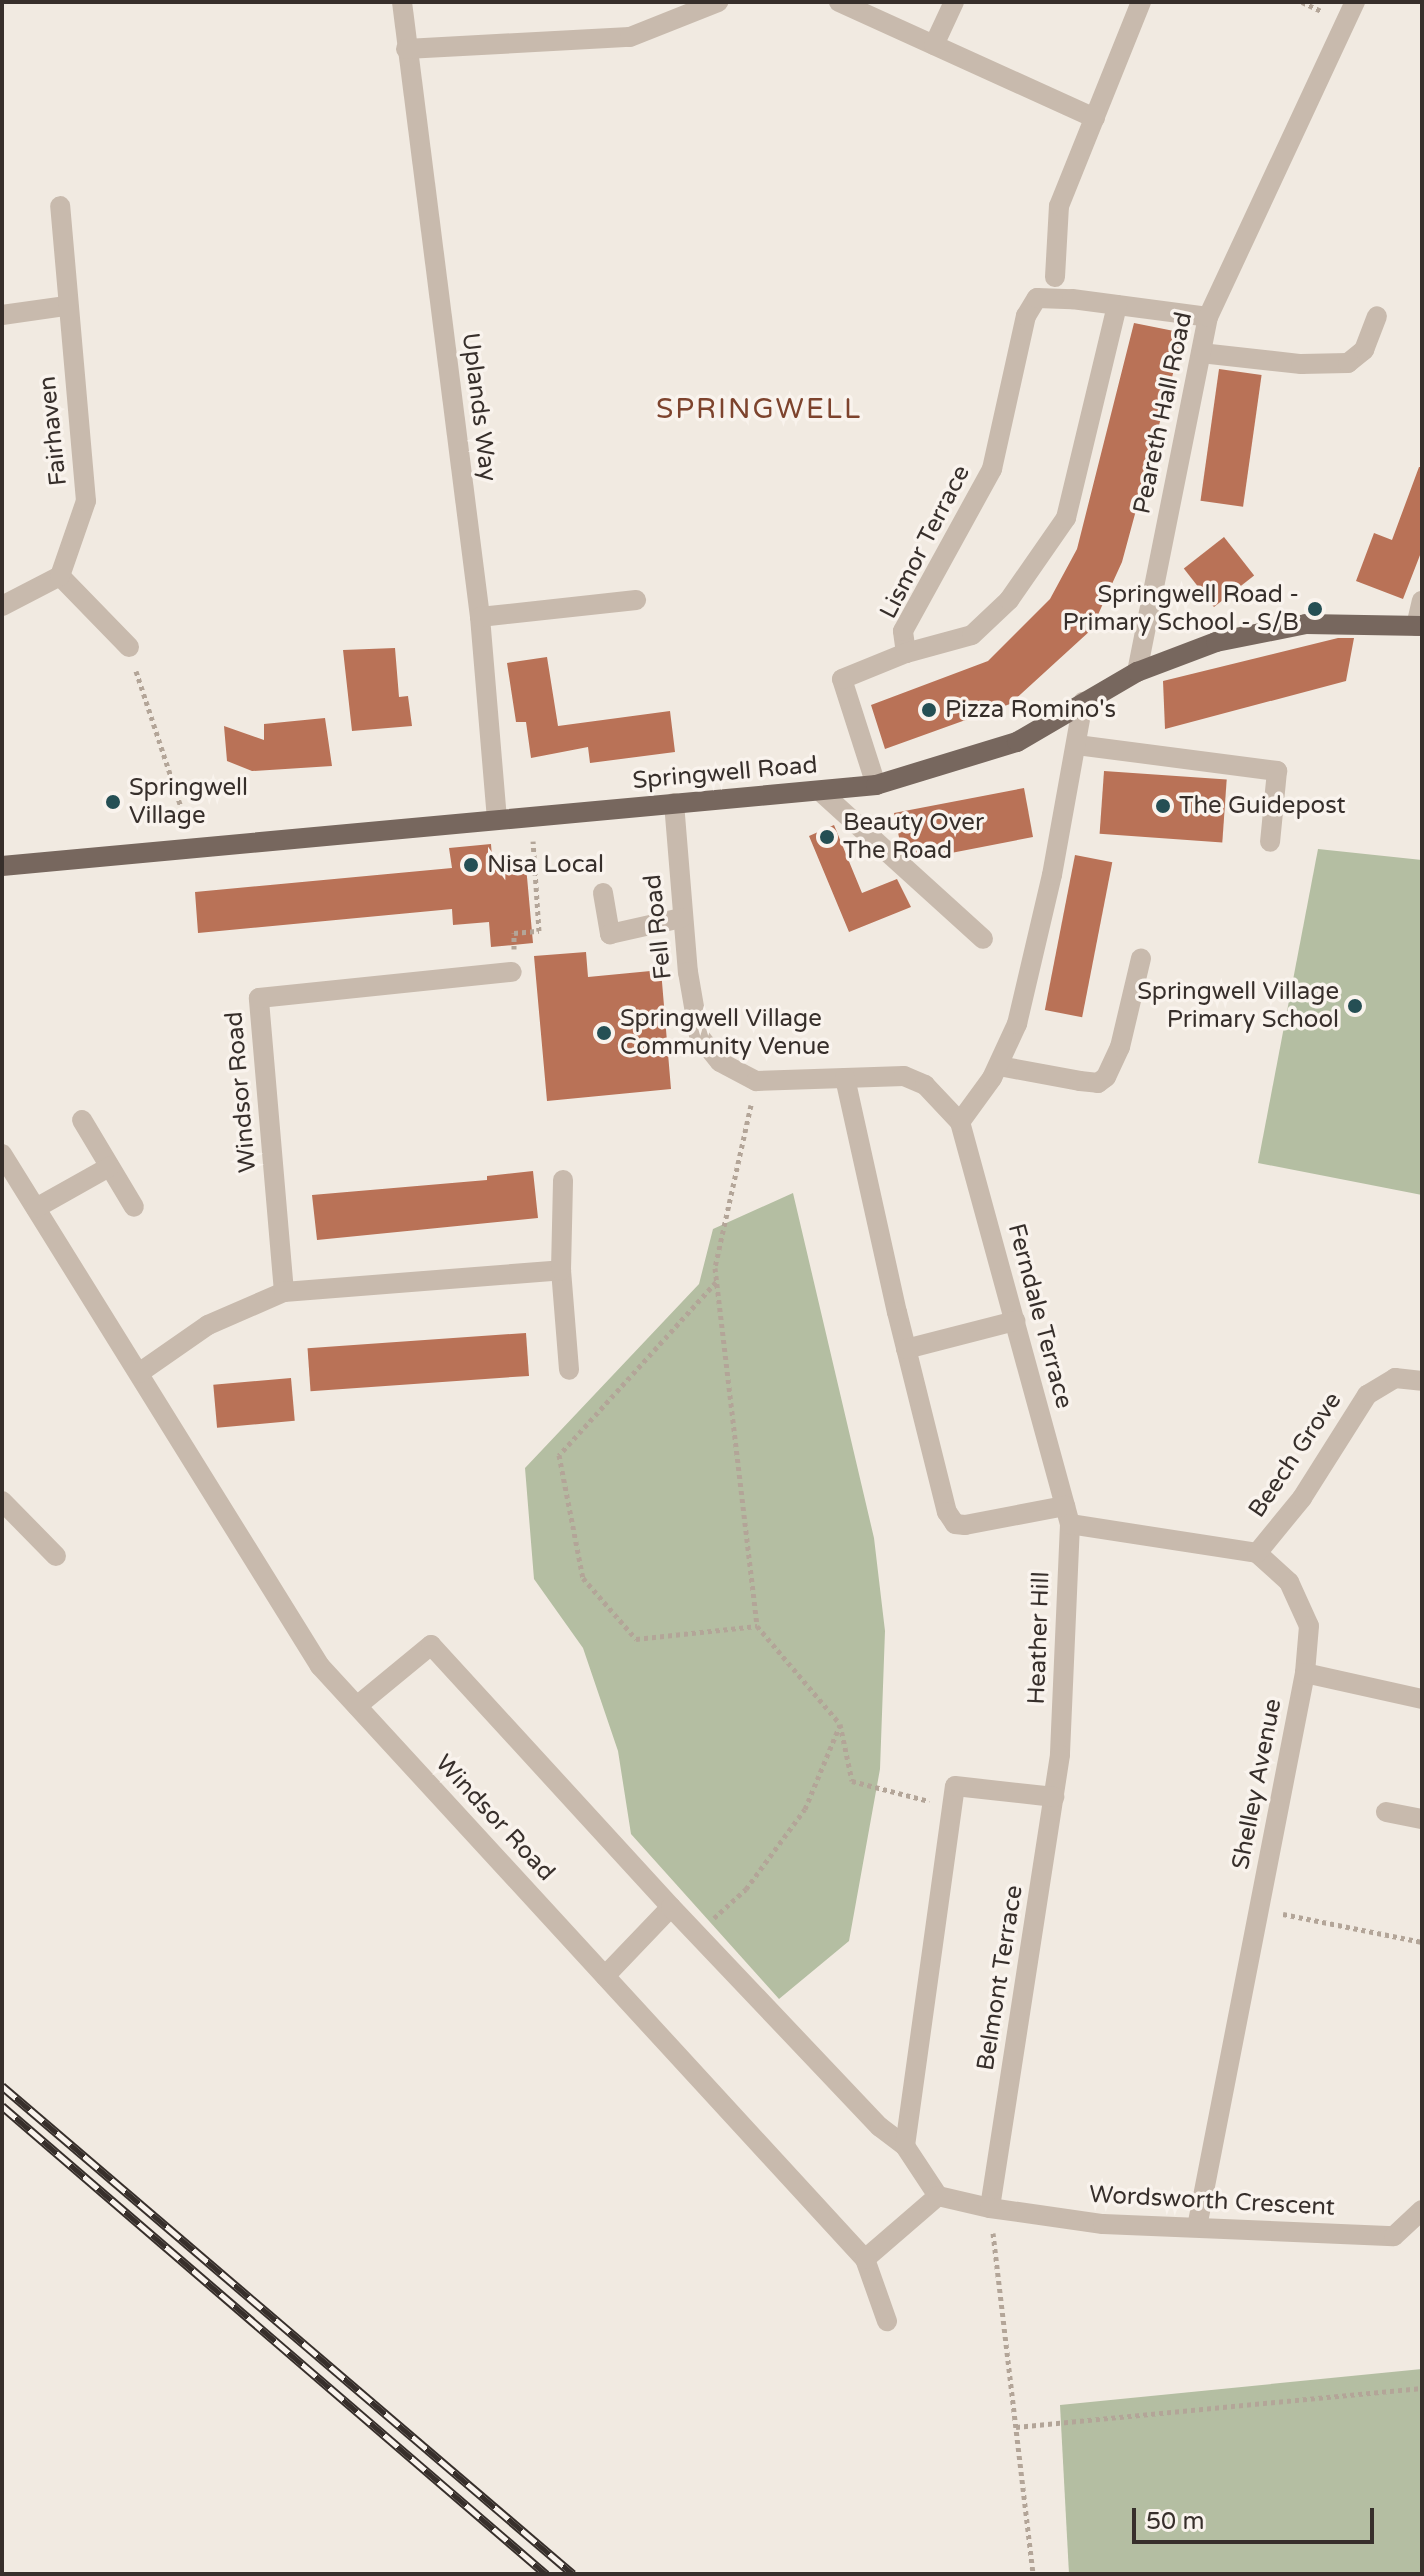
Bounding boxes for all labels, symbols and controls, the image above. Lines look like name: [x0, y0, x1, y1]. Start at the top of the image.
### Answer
street label: Peareth Hall Road: [1128, 310, 1198, 516]
street label: Uplands Way: [456, 331, 502, 483]
street label: Fairhaven: [33, 375, 73, 487]
district label: SPRINGWELL: [656, 392, 862, 426]
street label: Lismor Terrace: [874, 461, 976, 623]
place label: Springwell Road - Primary School - S/B: [1062, 581, 1299, 637]
marker: Springwell Road - Primary School - S/B: [1306, 600, 1324, 618]
place label: Pizza Romino's: [945, 696, 1116, 724]
marker: Pizza Romino's: [920, 701, 938, 719]
street label: Springwell Road: [631, 751, 819, 795]
place label: Springwell Village: [129, 774, 248, 830]
place label: The Guidepost: [1179, 792, 1346, 820]
marker: Springwell Village: [104, 793, 122, 811]
marker: The Guidepost: [1154, 797, 1172, 815]
place label: Beauty Over The Road: [843, 809, 984, 865]
marker: Beauty Over The Road: [818, 828, 836, 846]
place label: Nisa Local: [487, 851, 604, 879]
marker: Nisa Local: [462, 856, 480, 874]
street label: Fell Road: [638, 873, 678, 981]
place label: Springwell Village Primary School: [1137, 978, 1339, 1034]
marker: Springwell Village Primary School: [1346, 997, 1364, 1015]
place label: Springwell Village Community Venue: [620, 1005, 830, 1061]
street label: Windsor Road: [220, 1010, 262, 1174]
marker: Springwell Village Community Venue: [595, 1024, 613, 1042]
street label: Ferndale Terrace: [1001, 1220, 1079, 1412]
street label: Beech Grove: [1243, 1387, 1347, 1523]
street label: Heather Hill: [1022, 1571, 1056, 1705]
street label: Shelley Avenue: [1226, 1696, 1288, 1872]
street label: Windsor Road: [429, 1749, 561, 1887]
street label: Belmont Terrace: [971, 1883, 1029, 2073]
street label: Wordsworth Crescent: [1088, 2180, 1336, 2222]
scale bar: [1136, 2492, 1378, 2542]
text: 50 m: [1146, 2507, 1204, 2536]

